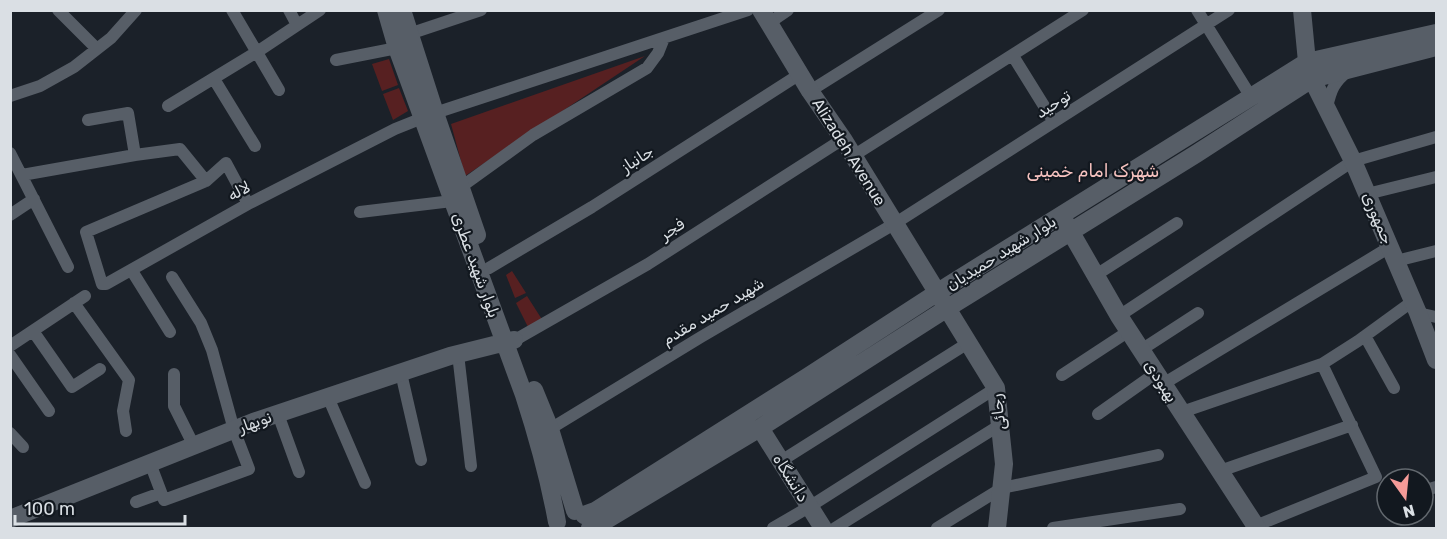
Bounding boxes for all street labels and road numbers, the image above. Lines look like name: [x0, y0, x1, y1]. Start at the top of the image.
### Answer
street label: توحید: [1032, 86, 1075, 123]
street label: Alizadeh Avenue: [808, 95, 890, 209]
street label: جانباز: [616, 141, 657, 178]
street label: لاله: [224, 177, 254, 205]
street label: جمهوری: [1358, 189, 1397, 247]
street label: بلوار شهید عطری: [447, 210, 504, 321]
street label: بلوار شهید حمیدیان: [943, 212, 1060, 295]
street label: فجر: [655, 214, 689, 245]
street label: شهید حمید مقدم: [659, 273, 768, 350]
street label: بهبودی: [1139, 356, 1182, 406]
street label: رجائی: [986, 393, 1011, 431]
street label: نوبهار: [235, 407, 275, 438]
street label: دانشگاه: [769, 451, 813, 505]

